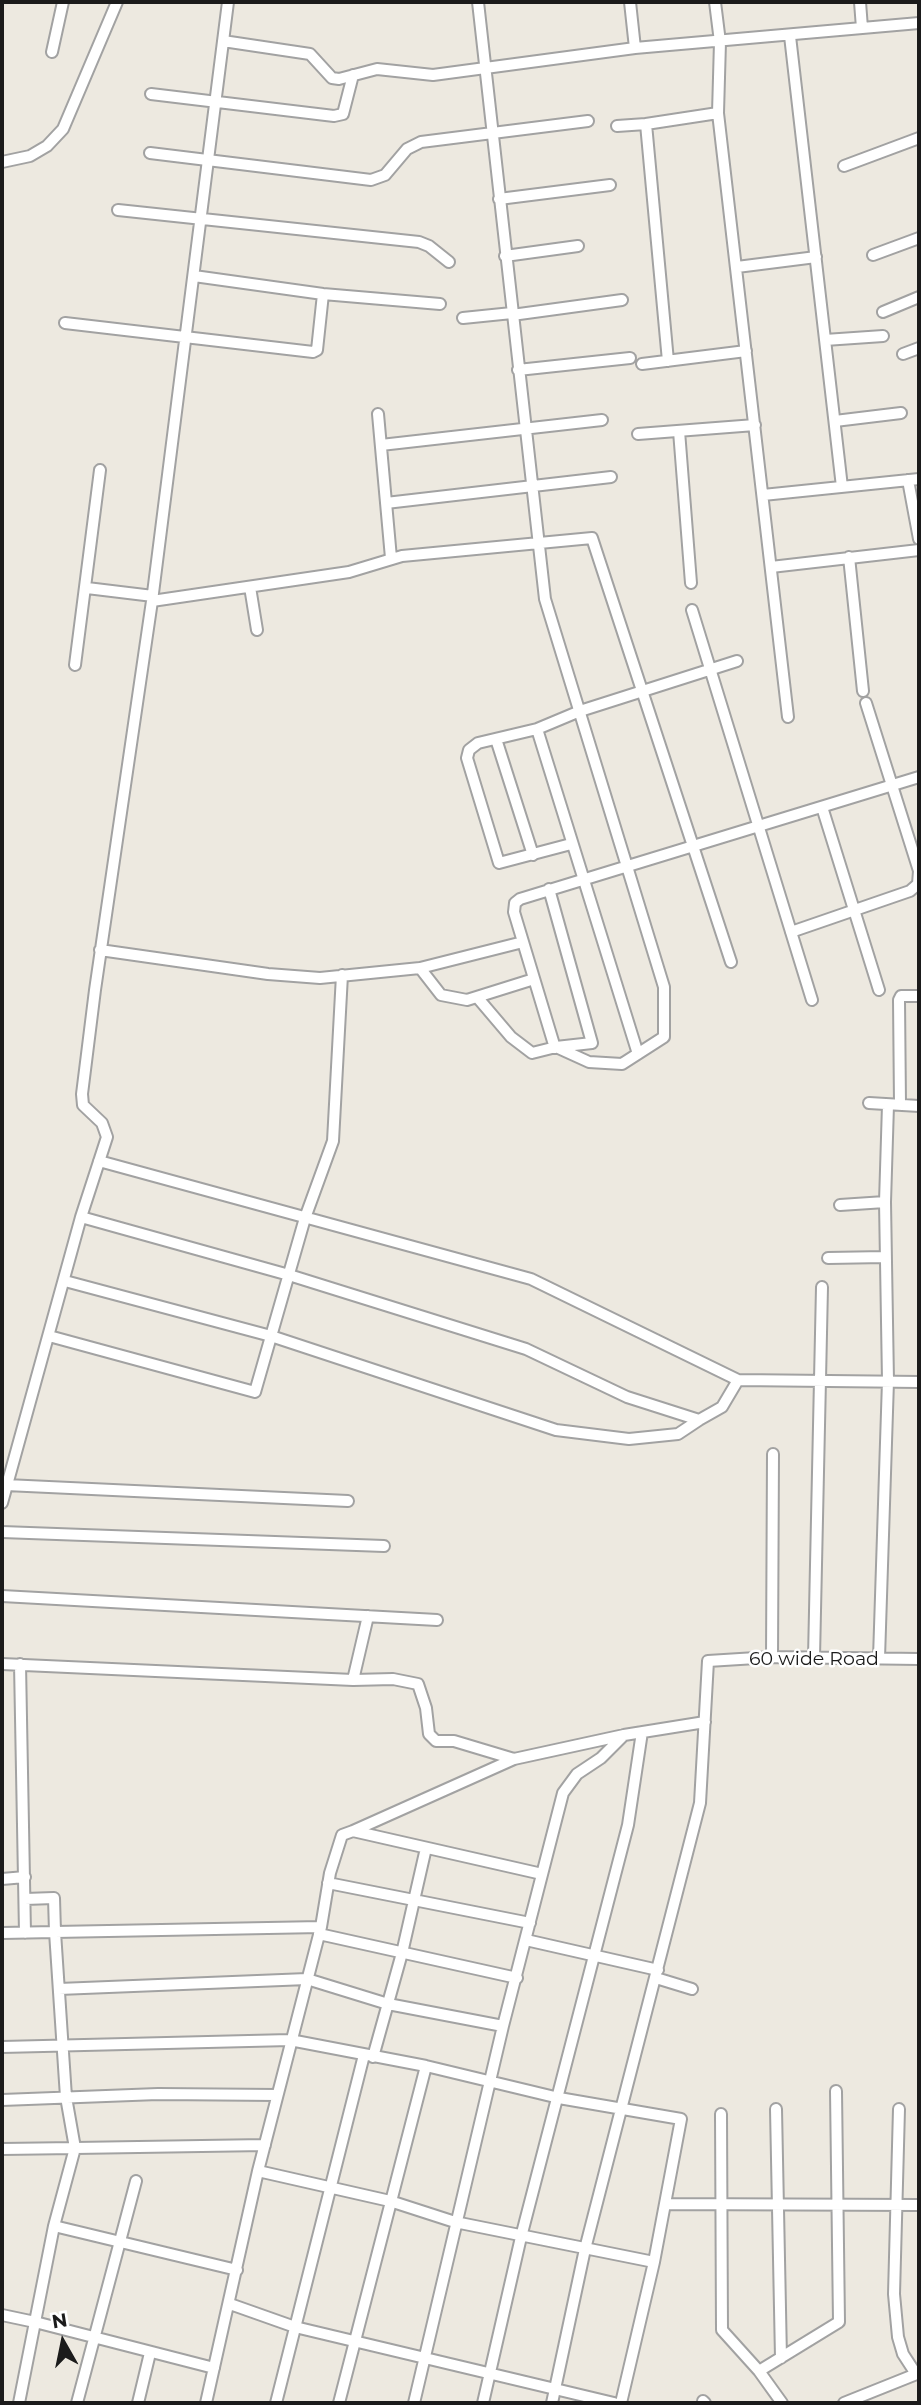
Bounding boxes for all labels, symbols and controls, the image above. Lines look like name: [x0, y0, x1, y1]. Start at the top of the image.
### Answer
street label: 60 wide Road: [749, 1648, 879, 1670]
north arrow: [28, 2307, 98, 2377]
text: N: [50, 2308, 69, 2333]

